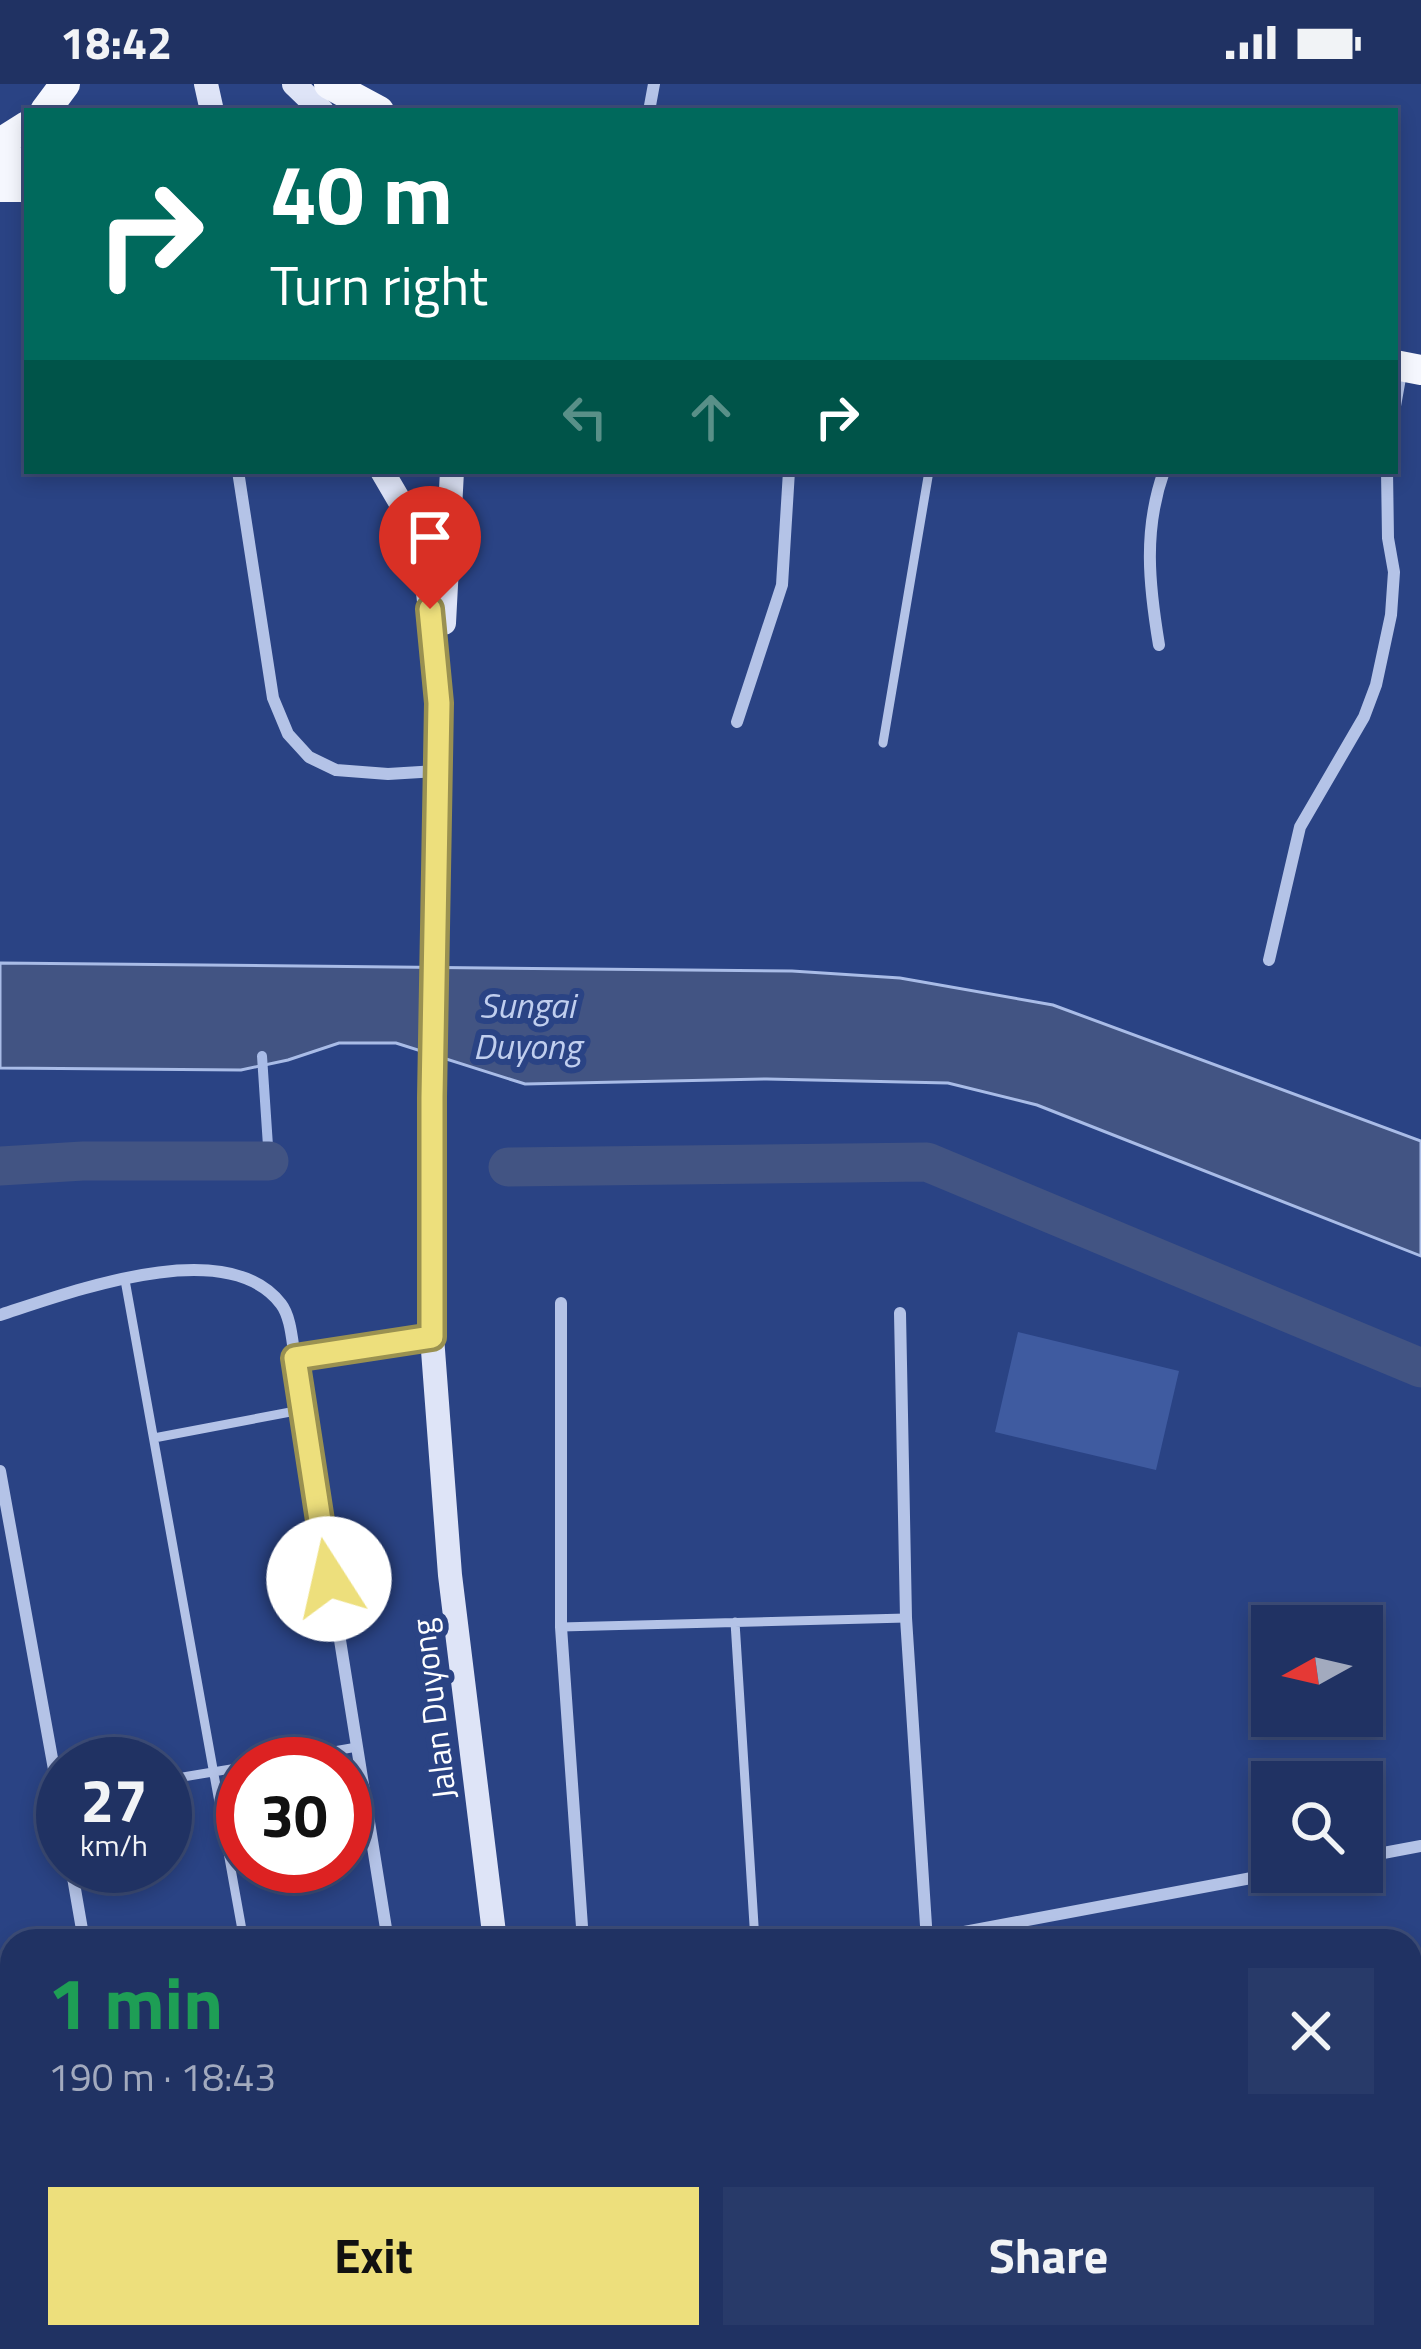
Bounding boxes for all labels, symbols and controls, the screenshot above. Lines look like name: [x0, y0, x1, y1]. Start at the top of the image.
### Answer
text: 18:42: [60, 8, 172, 76]
text: 40 m: [270, 129, 453, 257]
icon: right: [72, 156, 228, 312]
text: Turn right: [270, 244, 488, 326]
icon: left: [552, 384, 618, 450]
icon: ahead: [678, 384, 744, 450]
icon: right: [804, 384, 870, 450]
pin: [379, 486, 481, 609]
icon: arrive: [397, 504, 463, 570]
water label: Sungai Duyong: [473, 977, 585, 1073]
position arrow: [266, 1516, 392, 1642]
north arrow: [1251, 1605, 1383, 1737]
map controls: [1251, 1605, 1383, 1893]
street label: Jalan Duyong: [397, 1616, 469, 1802]
speed limit sign: 30: [216, 1737, 372, 1893]
text: 27: [80, 1754, 148, 1845]
button: search: [1251, 1761, 1383, 1893]
text: km/h: [80, 1822, 148, 1868]
text: 1 min: [48, 1947, 223, 2057]
button: close: [1248, 1968, 1374, 2094]
text: 190 m · 18:43: [48, 2047, 276, 2106]
button: Exit: [48, 2187, 699, 2325]
button: Share: [723, 2187, 1374, 2325]

